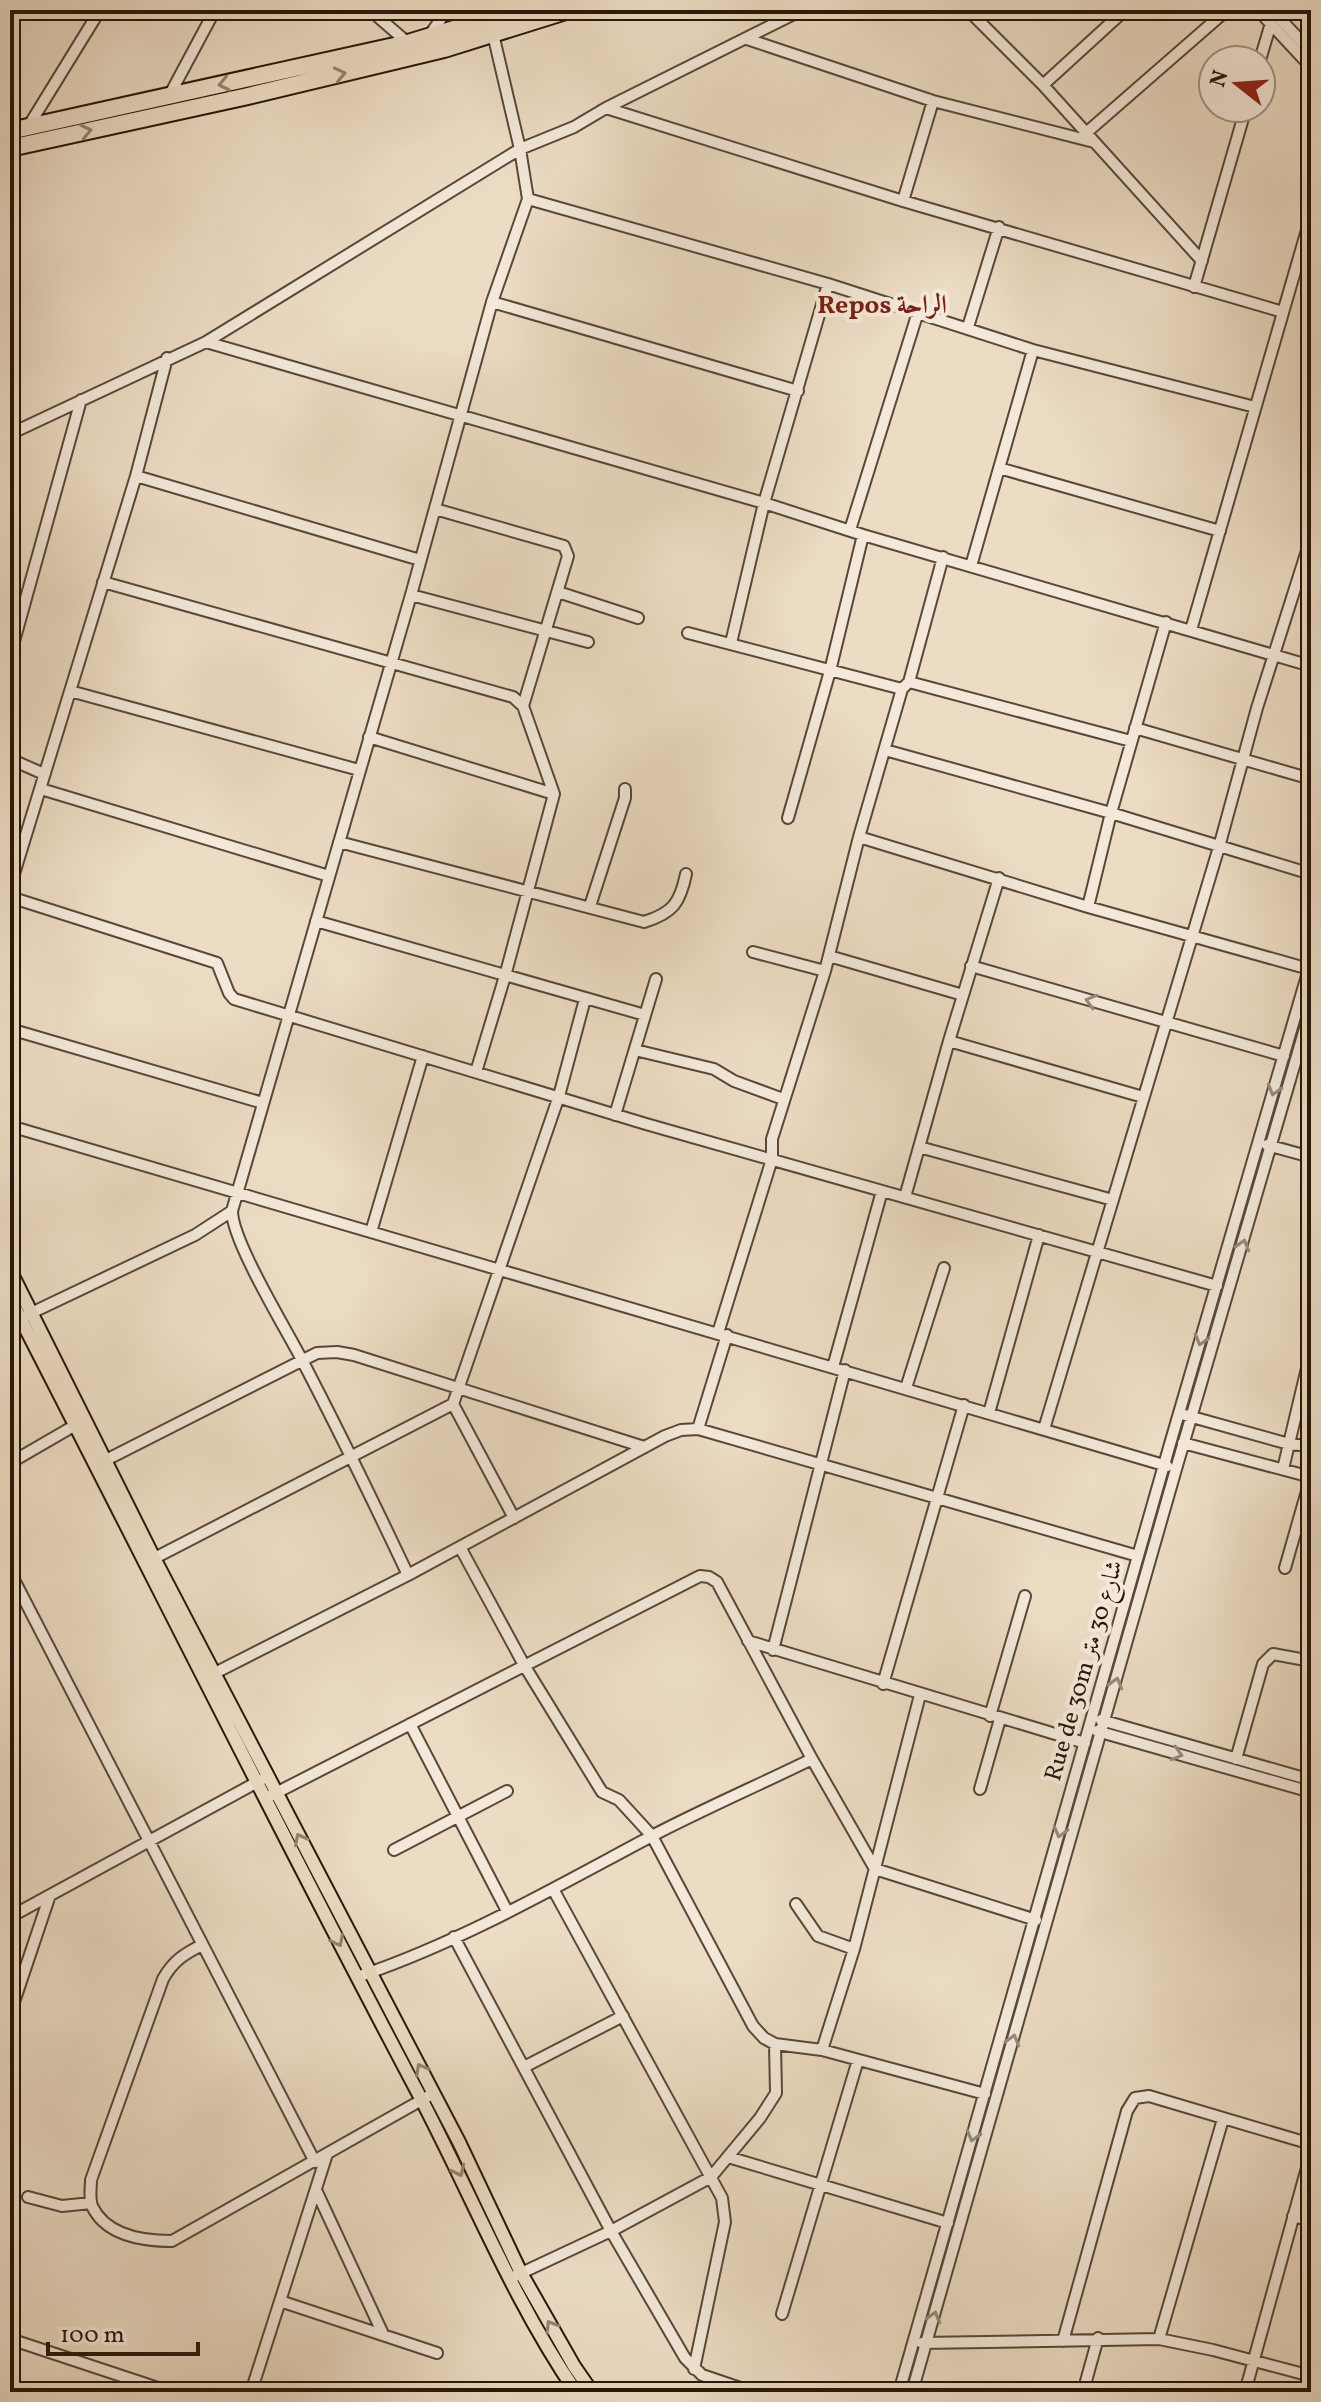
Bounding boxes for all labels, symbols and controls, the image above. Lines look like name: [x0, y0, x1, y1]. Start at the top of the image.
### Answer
north arrow: [1197, 44, 1277, 124]
one-way arrow: [332, 67, 346, 84]
text: N: [1203, 67, 1237, 91]
one-way arrow: [218, 75, 231, 92]
one-way arrow: [80, 124, 93, 141]
district label: Repos الراحة: [817, 288, 947, 324]
one-way arrow: [1084, 994, 1098, 1010]
one-way arrow: [1267, 1083, 1283, 1097]
one-way arrow: [1234, 1238, 1250, 1252]
one-way arrow: [1194, 1333, 1210, 1346]
street label: Rue de 30m شارع 30 متر: [1037, 1557, 1134, 1786]
one-way arrow: [1107, 1676, 1123, 1690]
one-way arrow: [1169, 1745, 1183, 1761]
one-way arrow: [1053, 1825, 1069, 1839]
one-way arrow: [295, 1832, 310, 1847]
one-way arrow: [328, 1932, 343, 1947]
one-way arrow: [1004, 2034, 1021, 2048]
one-way arrow: [415, 2063, 431, 2078]
one-way arrow: [966, 2129, 982, 2142]
one-way arrow: [449, 2163, 465, 2178]
scale bar: [48, 2306, 198, 2356]
one-way arrow: [925, 2311, 941, 2325]
text: 100 m: [60, 2319, 125, 2353]
one-way arrow: [545, 2320, 561, 2335]

